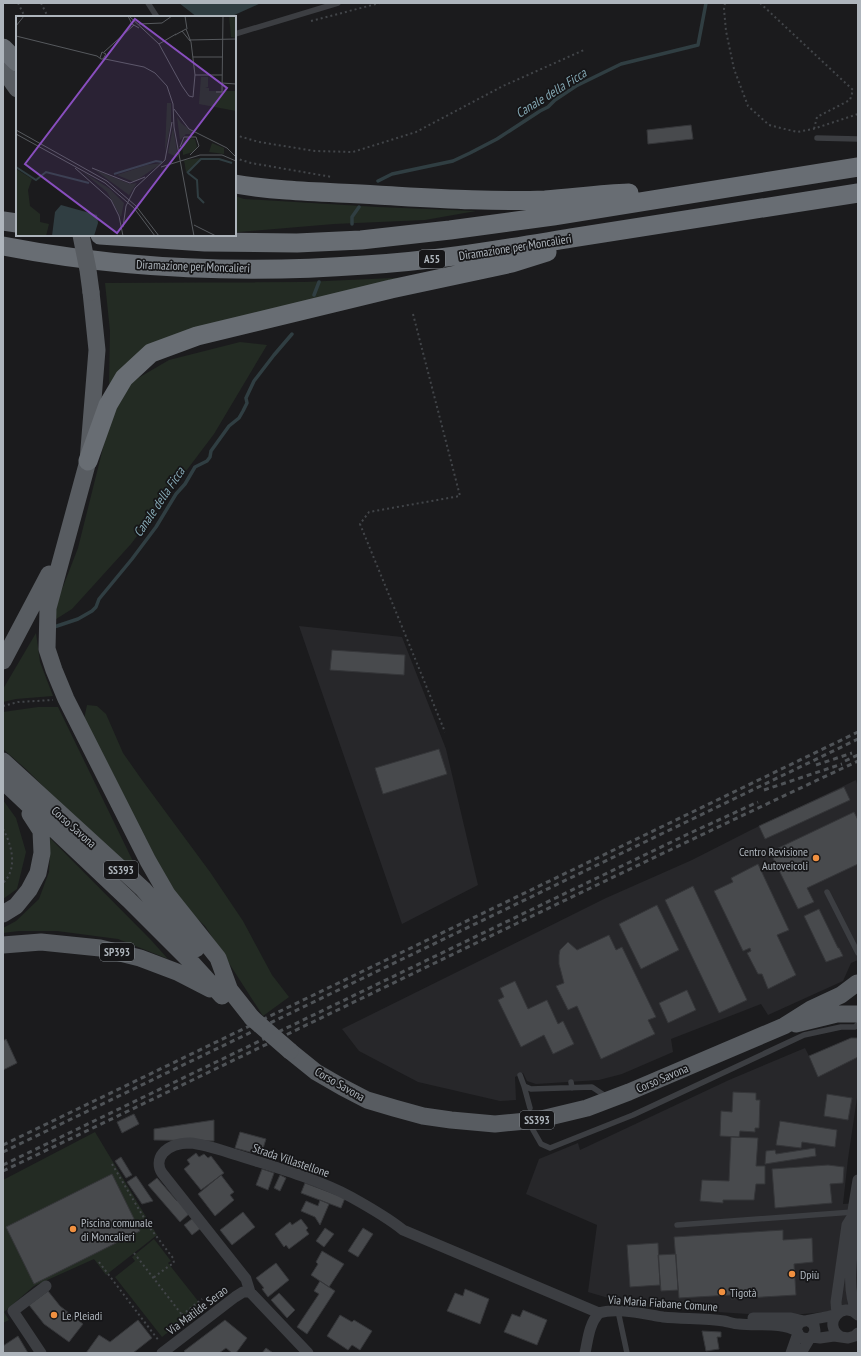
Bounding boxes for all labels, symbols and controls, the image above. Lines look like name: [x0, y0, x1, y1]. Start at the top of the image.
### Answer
inset map: [16, 16, 236, 236]
water label: Canale della Ficca: [512, 64, 590, 122]
street label: Diramazione per Moncalieri: [458, 231, 572, 263]
road number: A55: [419, 250, 445, 268]
street label: Diramazione per Moncalieri: [136, 257, 250, 275]
water label: Canale della Ficca: [129, 463, 189, 540]
street label: Corso Savona: [48, 803, 100, 851]
place label: Centro Revisione Autoveicoli: [739, 844, 808, 873]
marker: Centro Revisione Autoveicoli: [811, 853, 821, 863]
road number: SS393: [104, 861, 138, 879]
road number: SP393: [100, 943, 134, 961]
street label: Corso Savona: [634, 1060, 691, 1096]
street label: Corso Savona: [312, 1064, 368, 1104]
road number: SS393: [520, 1111, 554, 1129]
street label: Strada Villastellone: [250, 1140, 332, 1180]
place label: Piscina comunale di Moncalieri: [81, 1215, 153, 1244]
marker: Piscina comunale di Moncalieri: [68, 1224, 78, 1234]
place label: Dpiù: [800, 1267, 819, 1282]
marker: Dpiù: [787, 1269, 797, 1279]
street label: Via Matilde Serao: [163, 1282, 231, 1338]
place label: Tigotà: [730, 1285, 757, 1300]
marker: Tigotà: [717, 1287, 727, 1297]
street label: Via Maria Fiabane Comune: [607, 1292, 718, 1314]
place label: Le Pleiadi: [62, 1308, 102, 1323]
marker: Le Pleiadi: [49, 1310, 59, 1320]

